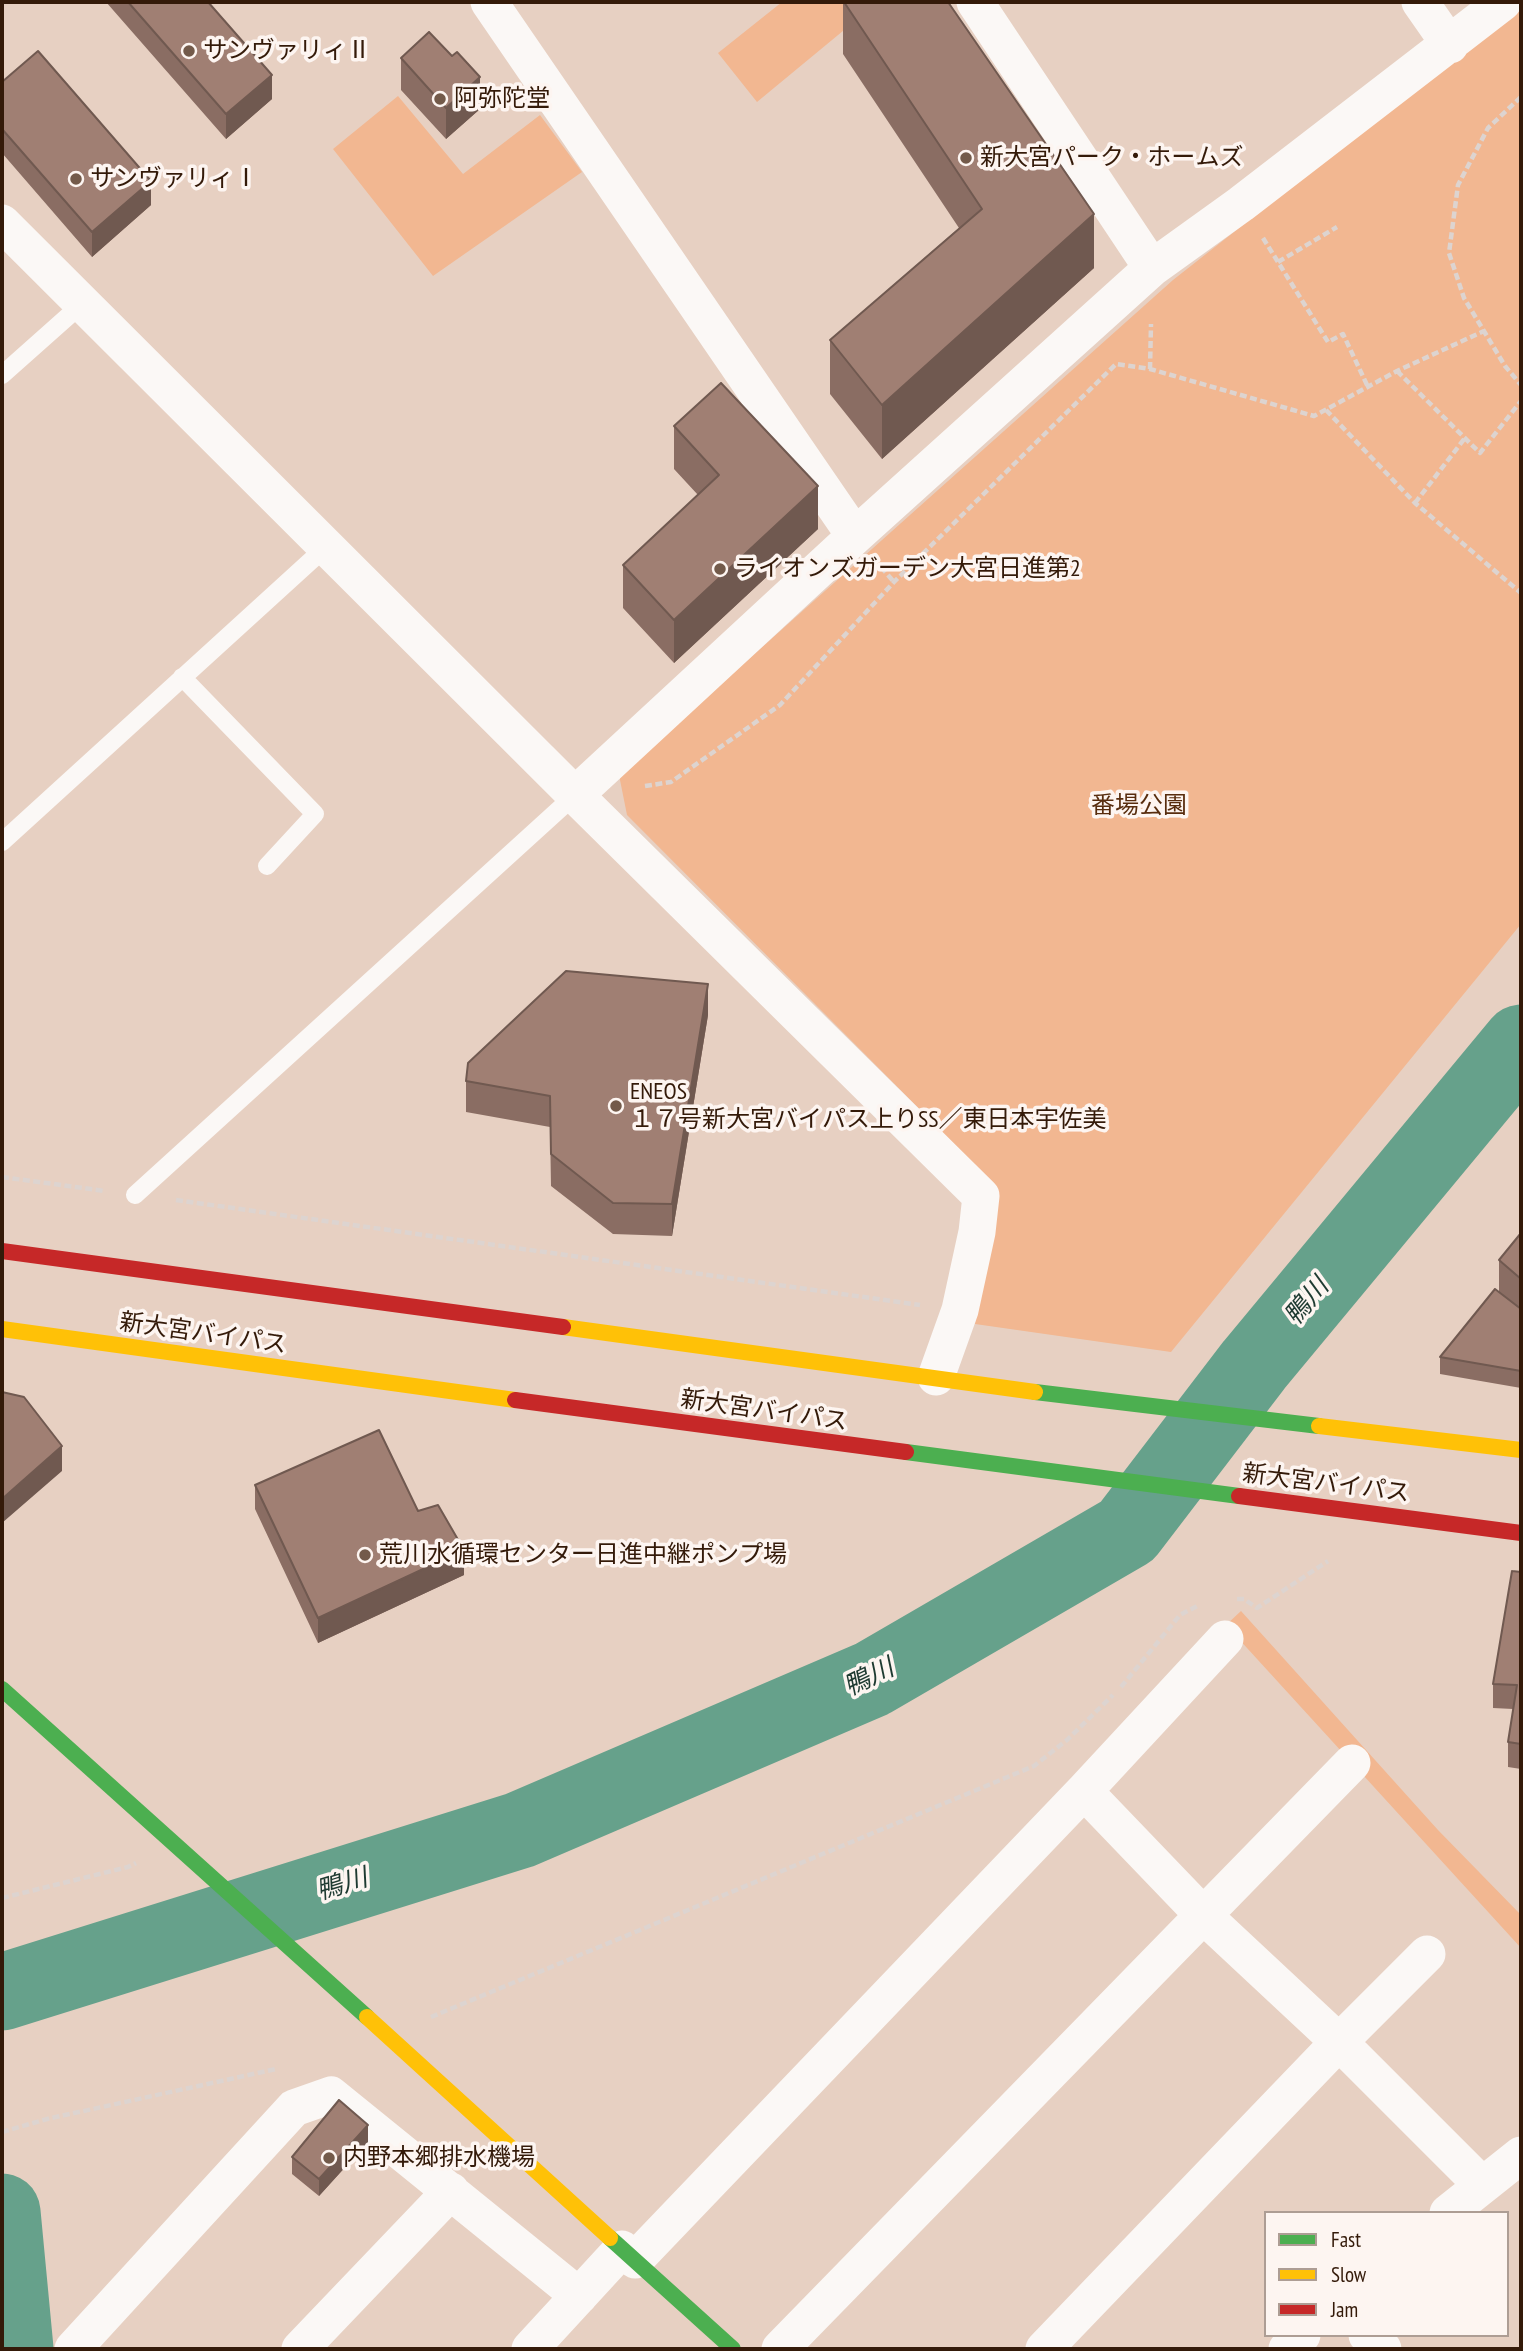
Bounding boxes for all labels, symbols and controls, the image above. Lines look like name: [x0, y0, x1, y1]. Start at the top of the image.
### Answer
place label: サンヴァリィⅡ: [203, 37, 371, 65]
marker: サンヴァリィⅡ: [181, 43, 197, 59]
place label: 阿弥陀堂: [454, 85, 550, 113]
marker: 阿弥陀堂: [432, 91, 448, 107]
place label: 新大宮パーク・ホームズ: [980, 144, 1244, 172]
marker: 新大宮パーク・ホームズ: [958, 150, 974, 166]
place label: サンヴァリィⅠ: [90, 165, 258, 193]
marker: サンヴァリィⅠ: [68, 171, 84, 187]
place label: ライオンズガーデン大宮日進第2: [734, 555, 1081, 583]
marker: ライオンズガーデン大宮日進第2: [712, 561, 728, 577]
park label: 番場公園: [1091, 792, 1187, 820]
place label: ENEOS １７号新大宮バイパス上りSS／東日本宇佐美: [630, 1078, 1107, 1134]
marker: ENEOS １７号新大宮バイパス上りSS／東日本宇佐美: [608, 1098, 624, 1114]
water label: 鴨川: [1278, 1272, 1336, 1332]
street label: 新大宮バイパス: [118, 1308, 288, 1360]
street label: 新大宮バイパス: [679, 1385, 849, 1437]
street label: 新大宮バイパス: [1241, 1459, 1411, 1509]
place label: 荒川水循環センター日進中継ポンプ場: [379, 1541, 787, 1569]
marker: 荒川水循環センター日進中継ポンプ場: [357, 1547, 373, 1563]
water label: 鴨川: [839, 1653, 899, 1703]
water label: 鴨川: [313, 1862, 371, 1908]
place label: 内野本郷排水機場: [343, 2144, 535, 2172]
marker: 内野本郷排水機場: [321, 2150, 337, 2166]
legend: [1264, 2211, 1509, 2337]
text: Fast: [1331, 2226, 1361, 2253]
text: Slow: [1331, 2261, 1366, 2288]
text: Jam: [1331, 2296, 1358, 2323]

